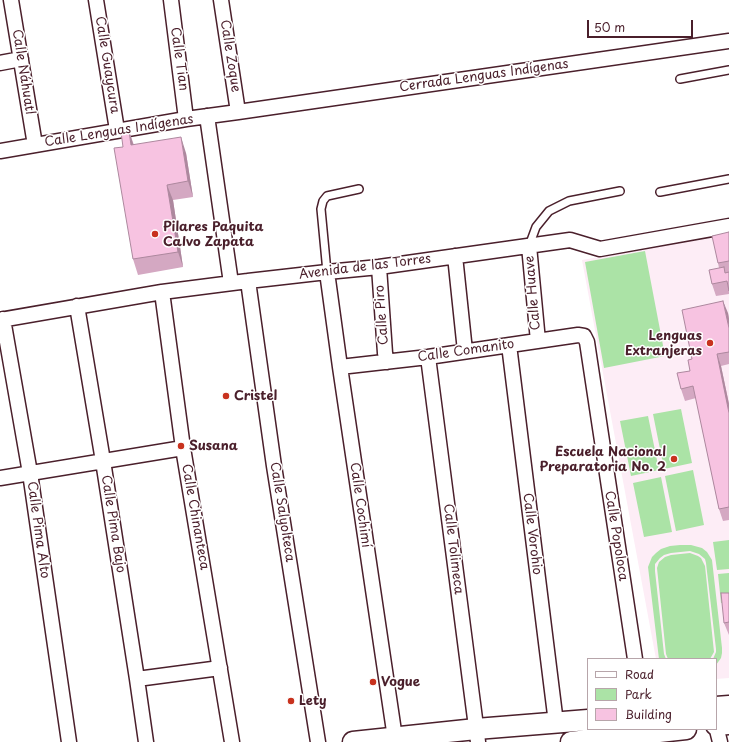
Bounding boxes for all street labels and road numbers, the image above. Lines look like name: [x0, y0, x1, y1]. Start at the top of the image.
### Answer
street label: Calle Guaycura: [92, 15, 122, 115]
street label: Calle Zoque: [217, 19, 243, 93]
street label: Calle Tian: [167, 26, 191, 92]
street label: Calle Náhuatl: [9, 28, 37, 116]
street label: Cerrada Lenguas Indígenas: [398, 56, 570, 96]
street label: Calle Lenguas Indígenas: [43, 112, 195, 150]
street label: Avenida de las Torres: [298, 251, 432, 283]
street label: Calle Huave: [522, 255, 544, 331]
street label: Calle Piro: [372, 284, 392, 346]
street label: Calle Comanito: [417, 337, 515, 365]
street label: Calle Salyolteca: [266, 461, 298, 563]
street label: Calle Cochimí: [346, 461, 374, 549]
street label: Calle Chinanteca: [178, 463, 212, 571]
street label: Calle Pima Bajo: [98, 474, 128, 574]
street label: Calle Pima Alto: [23, 480, 53, 580]
street label: Calle Popoloca: [601, 490, 631, 582]
street label: Calle Vorohio: [519, 492, 545, 576]
street label: Calle Tolimeca: [440, 503, 466, 595]

